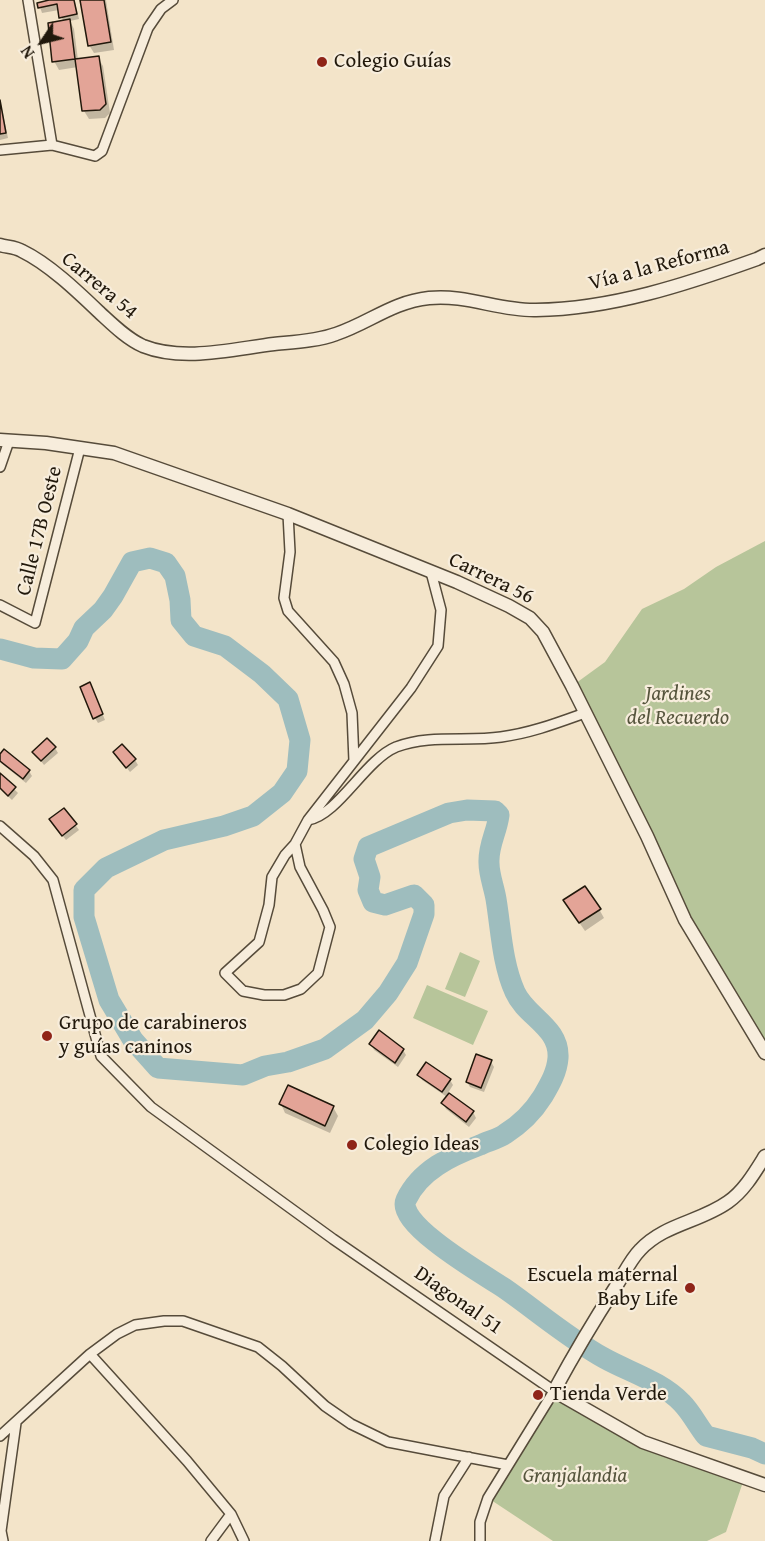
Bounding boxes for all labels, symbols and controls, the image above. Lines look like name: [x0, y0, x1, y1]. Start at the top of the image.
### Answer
north arrow: [12, 12, 72, 72]
text: N: [14, 41, 40, 64]
place label: Colegio Guías: [334, 49, 451, 75]
marker: Colegio Guías: [315, 55, 329, 69]
street label: Vía a la Reforma: [586, 235, 732, 297]
street label: Carrera 54: [56, 247, 142, 325]
street label: Calle 17B Oeste: [12, 464, 68, 598]
street label: Carrera 56: [444, 548, 538, 610]
park label: Jardines del Recuerdo: [627, 682, 729, 732]
place label: Grupo de carabineros y guías caninos: [59, 1011, 247, 1061]
marker: Grupo de carabineros y guías caninos: [40, 1029, 54, 1043]
place label: Colegio Ideas: [364, 1132, 479, 1158]
marker: Colegio Ideas: [345, 1138, 359, 1152]
street label: Diagonal 51: [409, 1261, 507, 1341]
place label: Escuela maternal Baby Life: [527, 1263, 678, 1313]
marker: Escuela maternal Baby Life: [683, 1281, 697, 1295]
place label: Tienda Verde: [550, 1382, 667, 1408]
marker: Tienda Verde: [531, 1388, 545, 1402]
park label: Granjalandia: [523, 1464, 627, 1490]

